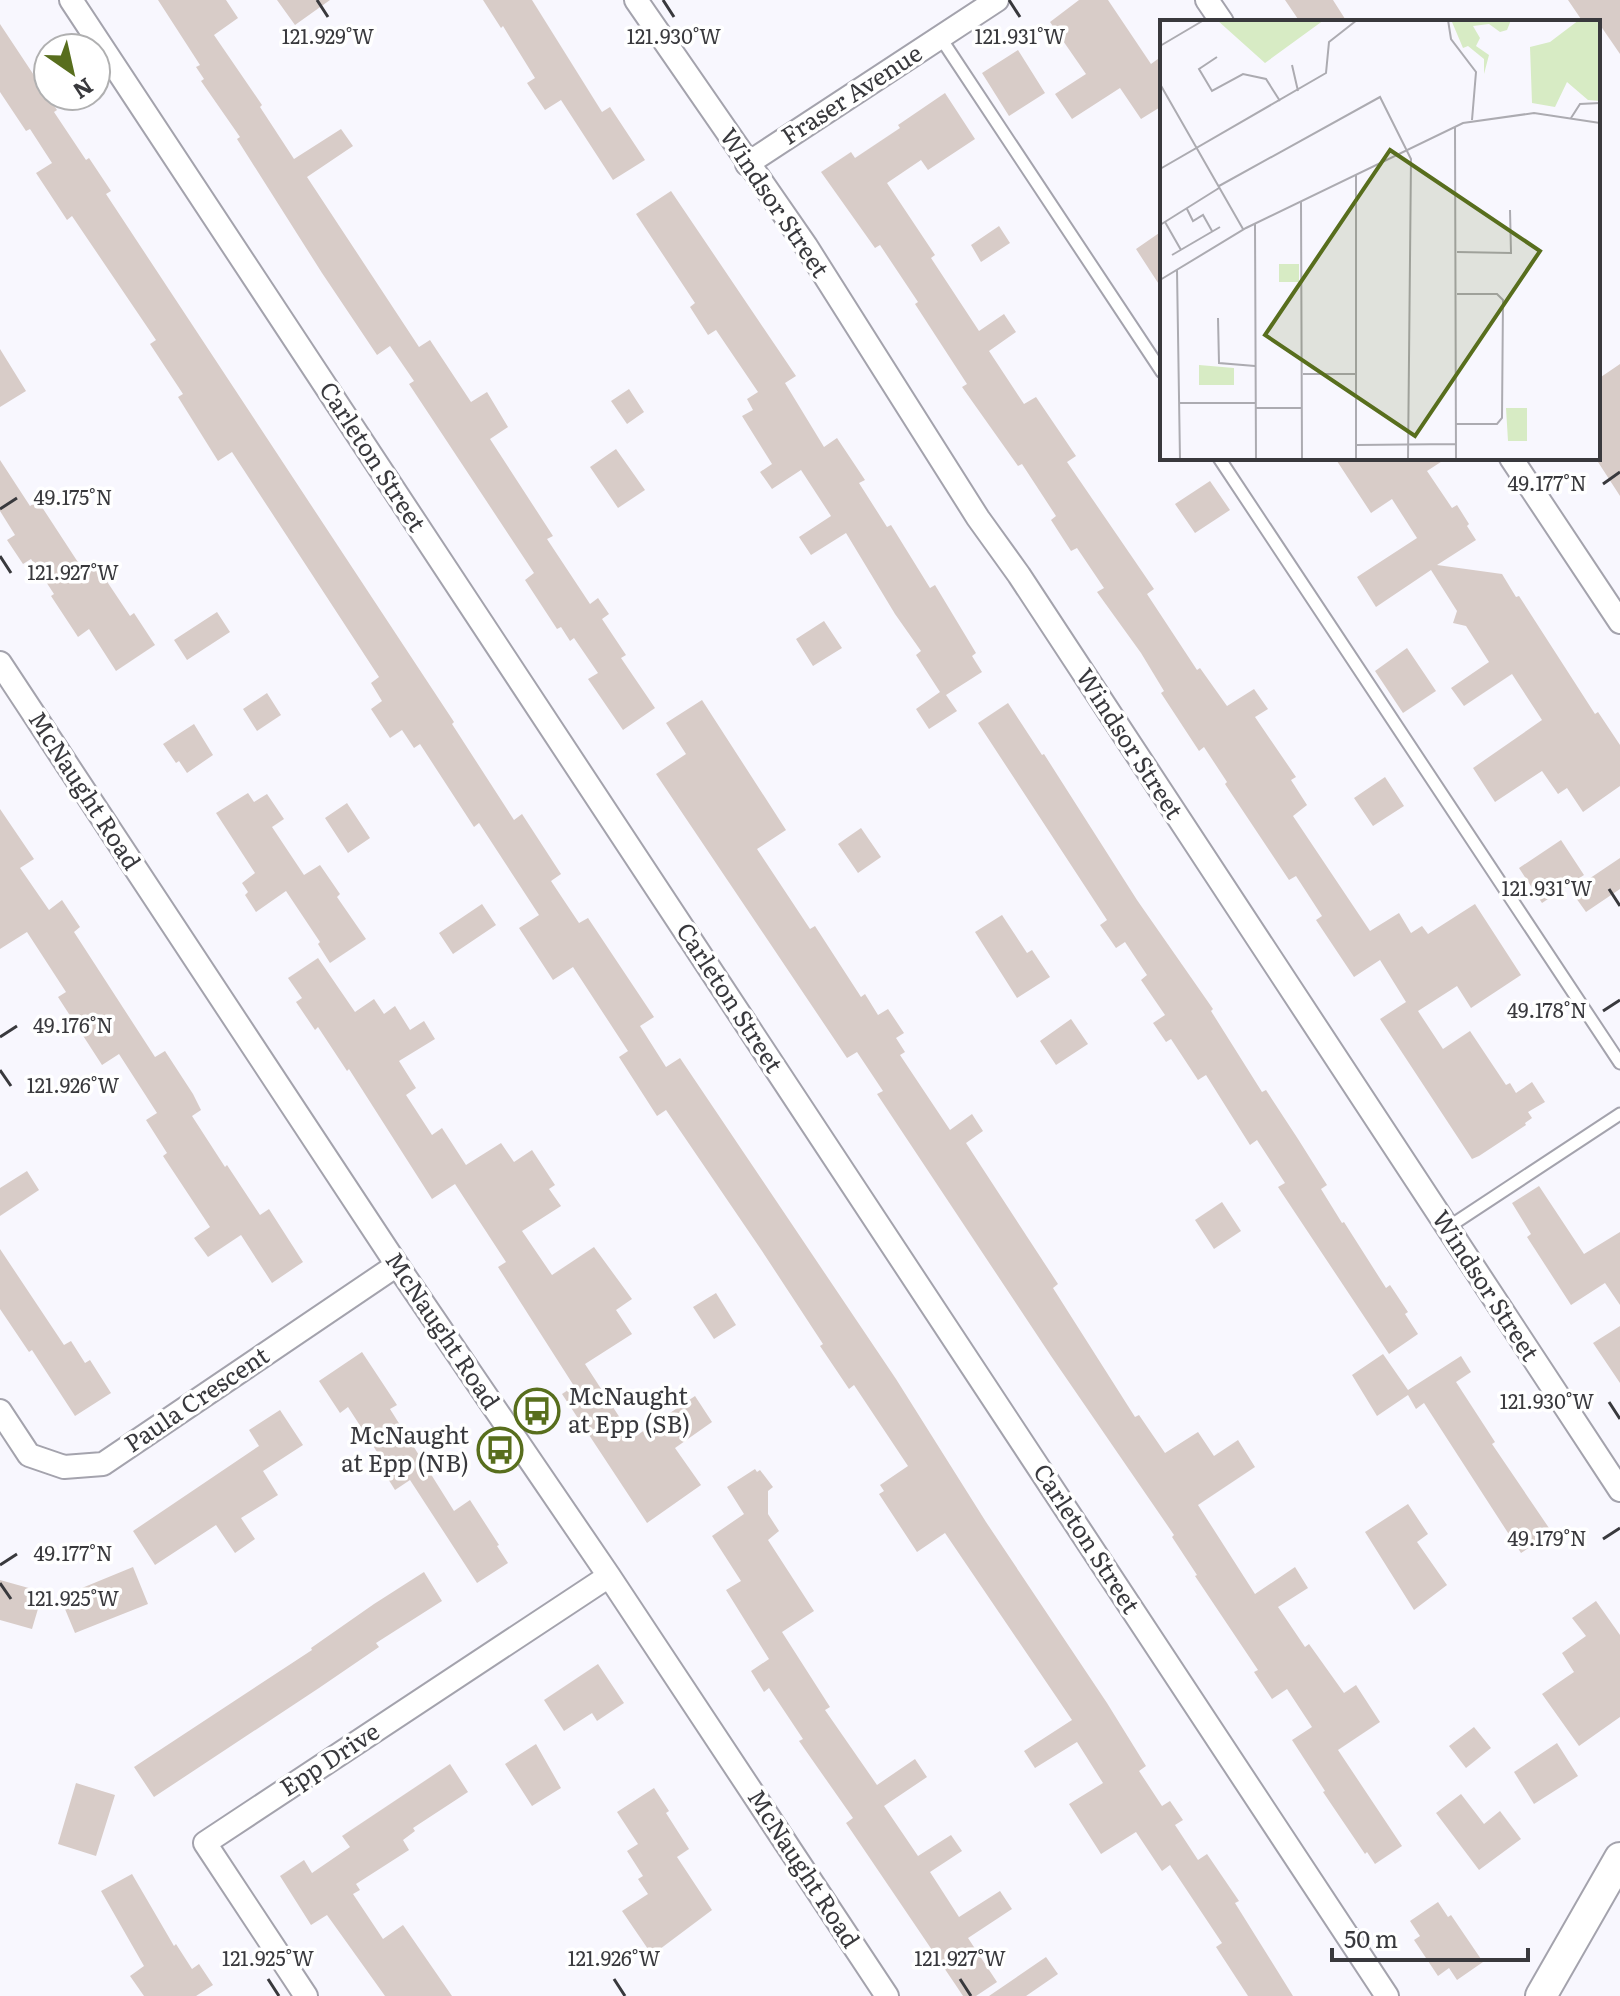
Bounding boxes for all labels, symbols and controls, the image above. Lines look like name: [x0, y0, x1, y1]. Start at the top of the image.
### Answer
text: 121.929°W: [282, 20, 374, 50]
text: 121.930°W: [627, 20, 721, 50]
text: 121.931°W: [975, 20, 1066, 50]
inset map: [1160, 20, 1600, 460]
north arrow: [32, 32, 112, 112]
street label: Fraser Avenue: [773, 34, 928, 152]
text: N: [67, 71, 101, 109]
street label: Windsor Street: [713, 120, 839, 284]
street label: Carleton Street: [312, 374, 436, 538]
text: 49.177°N: [1507, 467, 1587, 497]
text: 49.175°N: [34, 481, 112, 511]
text: 121.927°W: [27, 556, 119, 586]
street label: Windsor Street: [1069, 660, 1193, 825]
street label: McNaught Road: [22, 703, 151, 876]
text: 121.931°W: [1502, 872, 1593, 902]
street label: Carleton Street: [669, 915, 793, 1079]
text: 49.178°N: [1507, 994, 1587, 1024]
text: 49.176°N: [33, 1009, 113, 1039]
text: 121.926°W: [27, 1069, 119, 1099]
street label: Windsor Street: [1425, 1202, 1549, 1367]
street label: McNaught Road: [378, 1244, 510, 1416]
street label: Paula Crescent: [116, 1336, 275, 1459]
place label: McNaught at Epp (SB): [568, 1377, 690, 1440]
text: 121.930°W: [1500, 1385, 1594, 1415]
bus stop icon: McNaught at Epp (SB): [513, 1387, 561, 1435]
place label: McNaught at Epp (NB): [341, 1416, 469, 1479]
bus stop icon: McNaught at Epp (NB): [476, 1426, 524, 1474]
street label: Carleton Street: [1026, 1456, 1150, 1620]
text: 49.179°N: [1507, 1522, 1587, 1552]
text: 49.177°N: [33, 1537, 113, 1567]
text: 121.925°W: [27, 1582, 119, 1612]
street label: Epp Drive: [272, 1713, 385, 1803]
street label: McNaught Road: [741, 1781, 870, 1954]
scale bar: [1332, 1912, 1528, 1962]
text: 50 m: [1344, 1920, 1398, 1955]
text: 121.925°W: [222, 1942, 314, 1972]
text: 121.926°W: [568, 1942, 660, 1972]
text: 121.927°W: [914, 1942, 1006, 1972]

